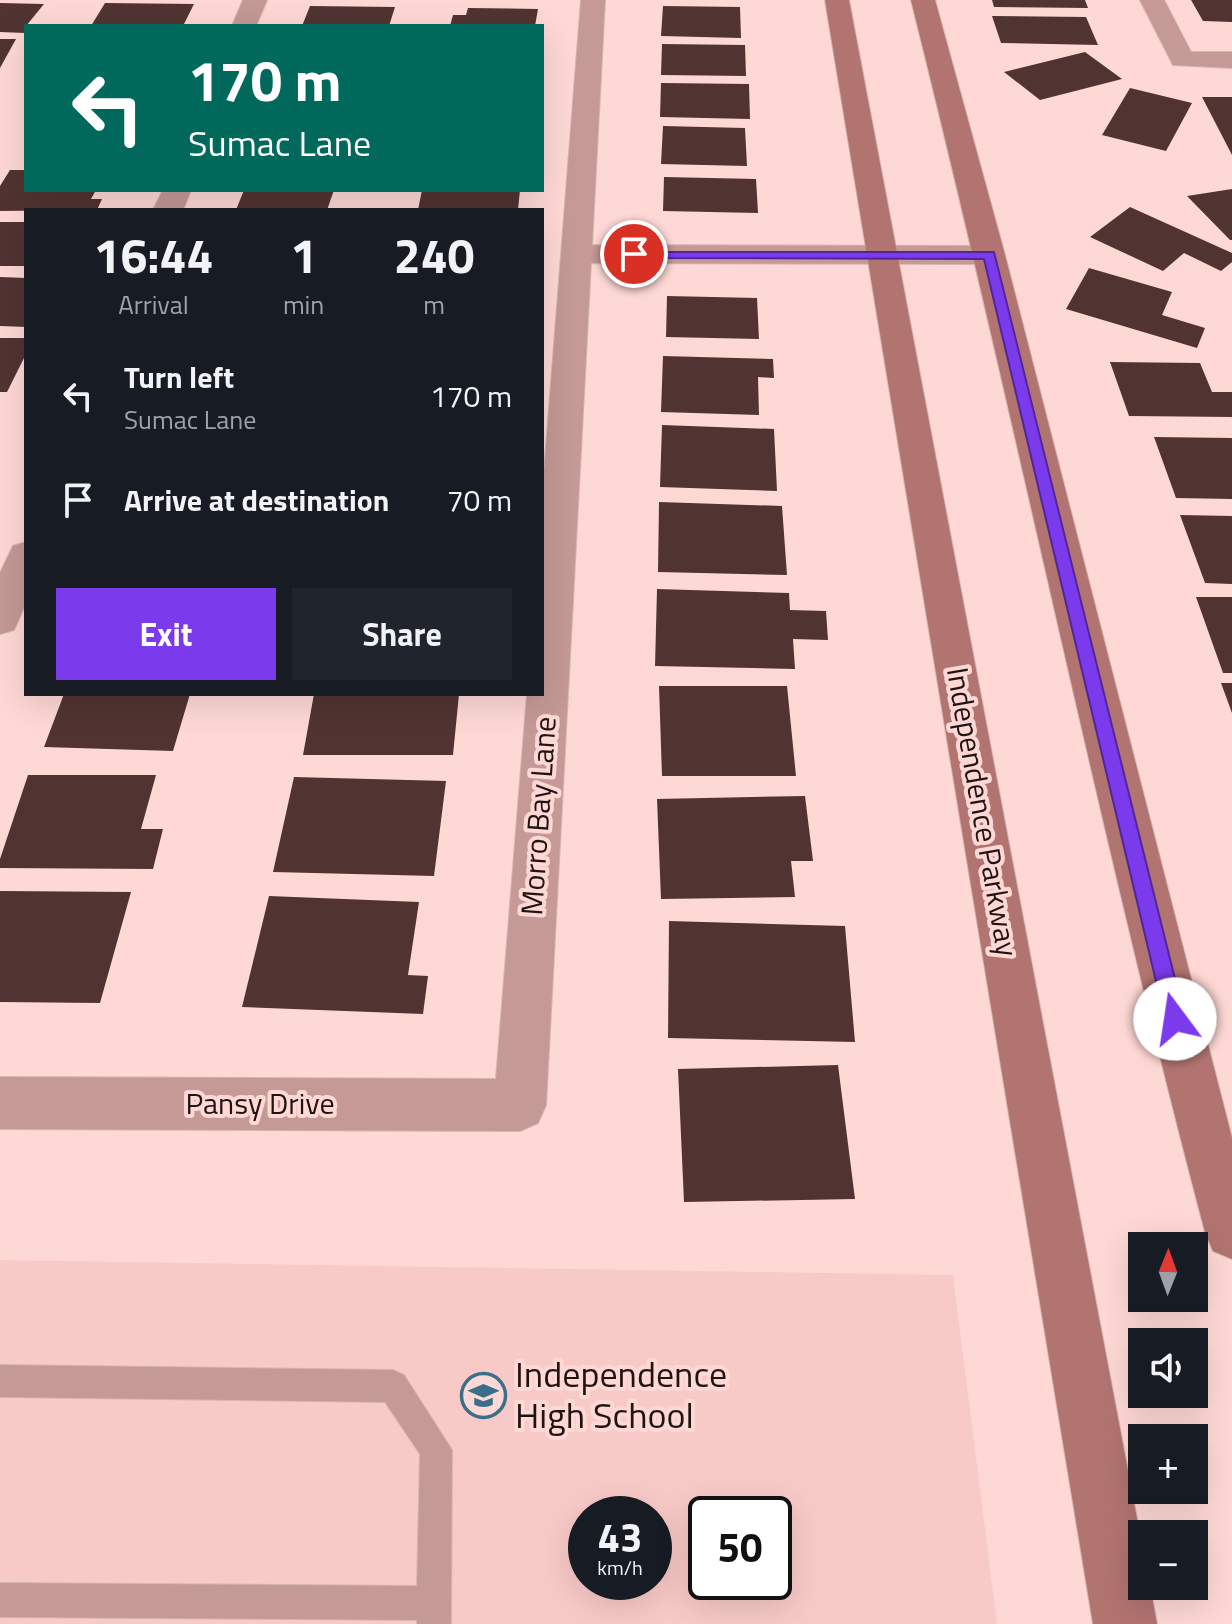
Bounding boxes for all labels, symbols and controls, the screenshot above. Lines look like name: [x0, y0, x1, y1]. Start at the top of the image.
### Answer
text: 170 m: [188, 38, 341, 123]
icon: left: [56, 56, 160, 160]
text: Sumac Lane: [188, 115, 371, 170]
text: 16:44: [94, 219, 213, 292]
text: 1: [290, 219, 317, 292]
text: 240: [394, 219, 474, 292]
pin: [600, 220, 668, 288]
icon: arrive: [612, 232, 656, 276]
text: Arrival: [118, 285, 189, 324]
text: min: [283, 285, 324, 324]
text: m: [423, 285, 445, 324]
text: Turn left: [124, 354, 234, 400]
text: 170 m: [430, 373, 512, 419]
icon: left: [56, 374, 100, 418]
text: Sumac Lane: [124, 400, 256, 439]
text: Arrive at destination: [124, 477, 389, 523]
text: 70 m: [447, 477, 512, 523]
icon: arrive: [56, 478, 100, 522]
button: Exit: [56, 588, 276, 680]
button: Share: [292, 588, 512, 680]
street label: Independence Parkway: [935, 664, 1031, 960]
street label: Morro Bay Lane: [508, 715, 568, 917]
position arrow: [1133, 977, 1217, 1061]
street label: Pansy Drive: [185, 1080, 335, 1126]
north arrow: [1128, 1232, 1208, 1312]
map controls: [1128, 1232, 1208, 1600]
button: sound: [1128, 1328, 1208, 1408]
place label: Independence High School: [515, 1346, 727, 1442]
school or university icon: Independence High School: [460, 1371, 508, 1419]
button: +: [1128, 1424, 1208, 1504]
speed limit sign: 50: [688, 1496, 792, 1600]
text: 43: [598, 1507, 642, 1568]
button: −: [1128, 1520, 1208, 1600]
text: km/h: [597, 1552, 643, 1583]

